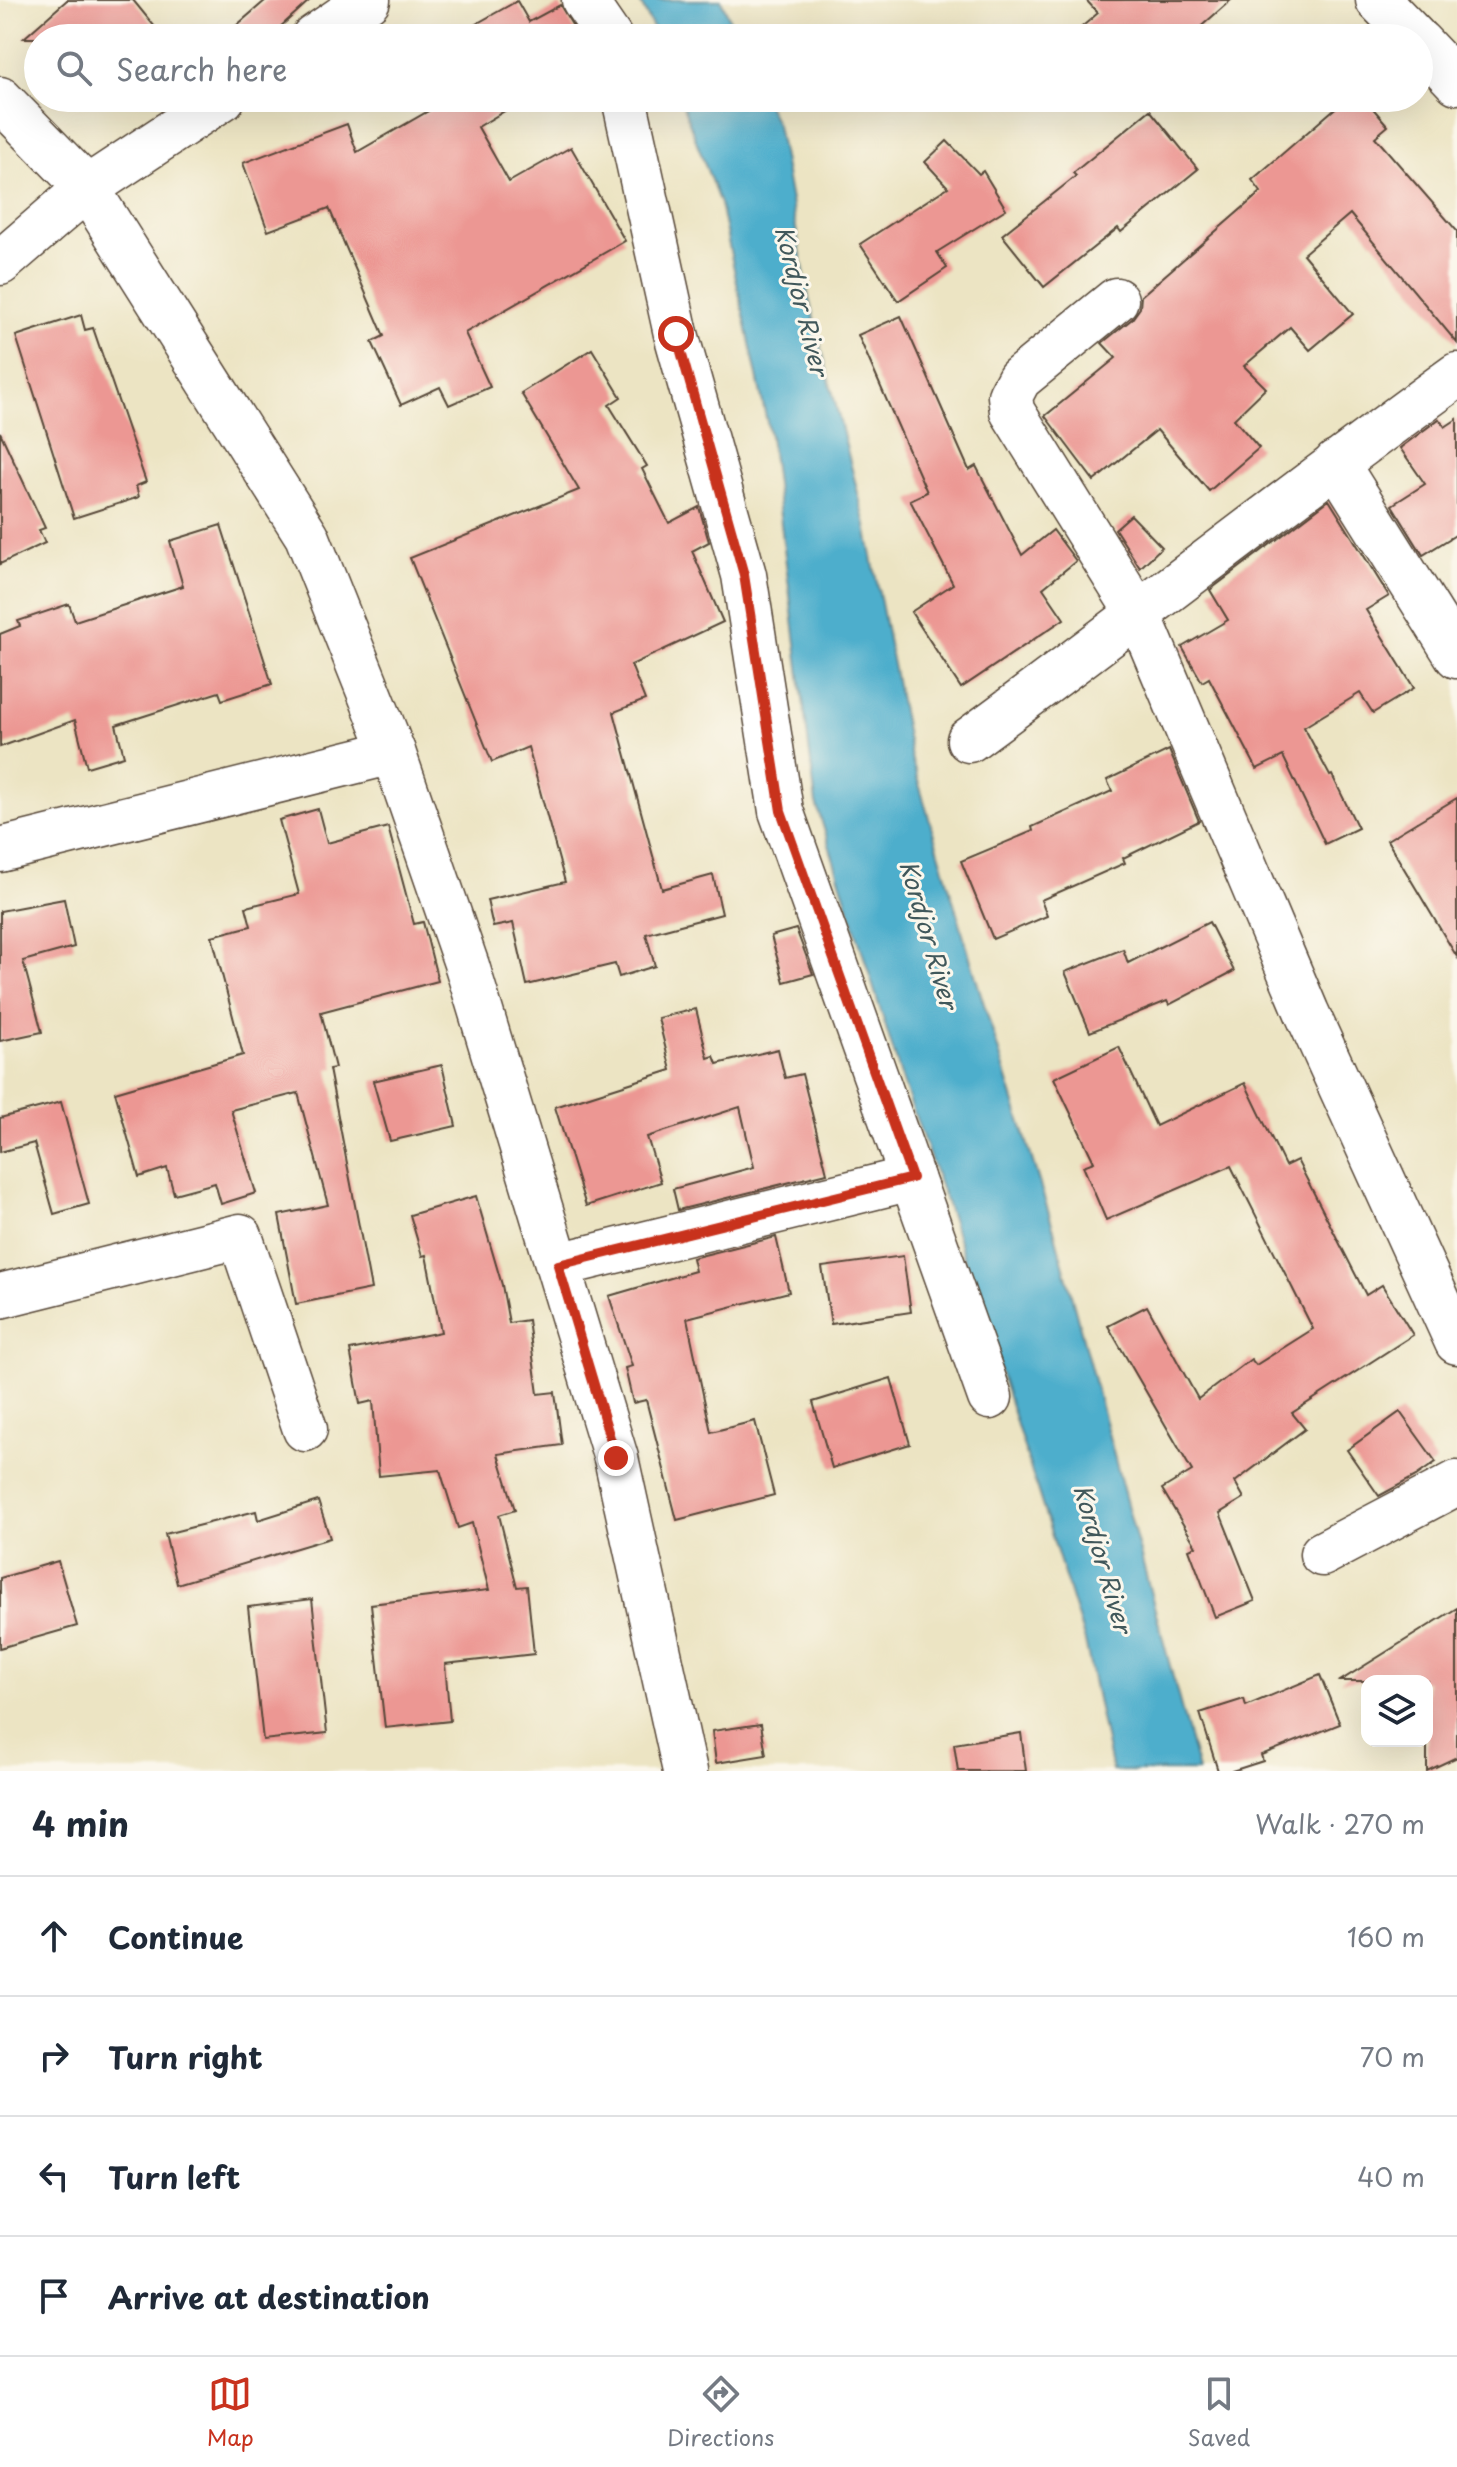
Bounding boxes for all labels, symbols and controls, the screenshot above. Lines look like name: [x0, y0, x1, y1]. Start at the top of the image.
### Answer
search box: [24, 24, 1433, 112]
icon: search: [52, 46, 96, 90]
text: Search here: [116, 46, 288, 91]
water label: Kordjor River: [767, 222, 840, 382]
route start: [658, 316, 694, 352]
water label: Kordjor River: [892, 856, 969, 1016]
route end: [598, 1440, 634, 1476]
water label: Kordjor River: [1066, 1480, 1143, 1640]
map controls: [1361, 1675, 1433, 1747]
button: layers: [1361, 1675, 1433, 1747]
text: 4 min: [32, 1797, 129, 1849]
text: Walk · 270 m: [1255, 1804, 1425, 1843]
icon: ahead: [32, 1914, 76, 1958]
text: Continue: [108, 1914, 243, 1959]
text: 160 m: [1347, 1917, 1425, 1956]
icon: right: [32, 2034, 76, 2078]
text: Turn right: [108, 2034, 263, 2079]
text: 70 m: [1360, 2037, 1425, 2076]
icon: left: [32, 2154, 76, 2198]
text: Turn left: [108, 2154, 240, 2199]
text: 40 m: [1357, 2157, 1425, 2196]
icon: arrive: [32, 2274, 76, 2318]
text: Arrive at destination: [108, 2274, 430, 2319]
tab: Map: [207, 2372, 254, 2453]
tab: Directions: [667, 2372, 774, 2453]
tab: Saved: [1188, 2372, 1250, 2453]

